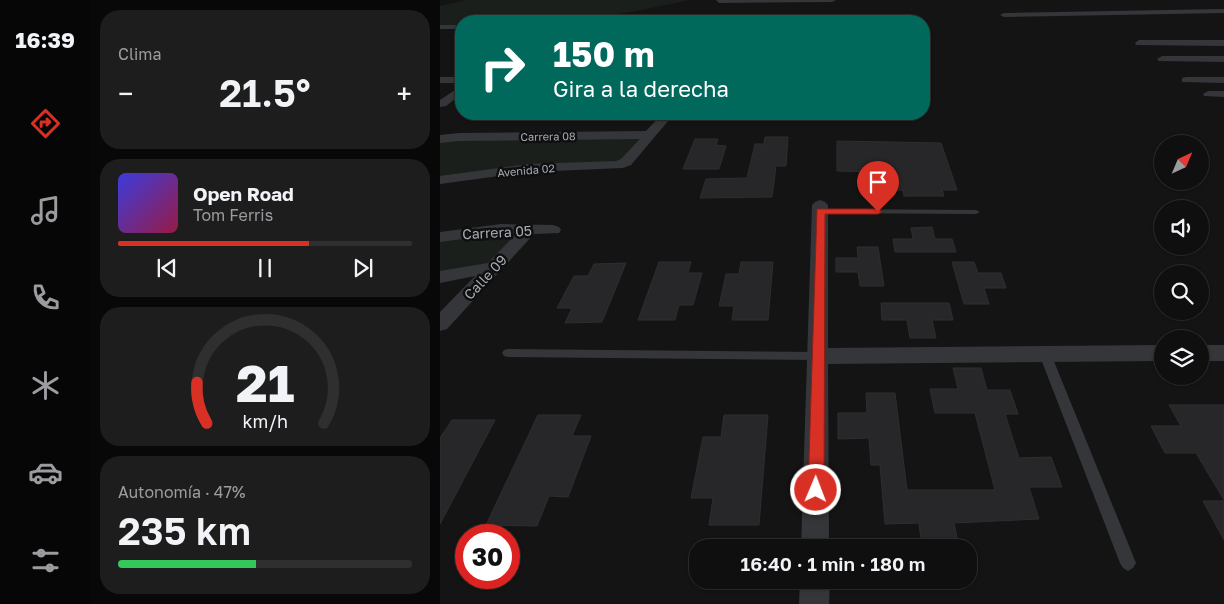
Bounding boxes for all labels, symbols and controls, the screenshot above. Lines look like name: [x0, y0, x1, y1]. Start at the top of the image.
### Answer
text: 16:39: [15, 26, 75, 53]
text: 150 m: [553, 33, 655, 75]
icon: right: [470, 35, 535, 100]
text: Clima: [118, 44, 162, 64]
text: 21.5°: [219, 70, 311, 115]
text: Gira a la derecha: [553, 75, 729, 102]
text: −: [118, 77, 133, 110]
text: +: [397, 77, 412, 110]
icon: directions: [28, 106, 63, 141]
street label: Carrera 08: [520, 129, 576, 143]
north arrow: [1154, 135, 1209, 190]
map controls: [1154, 135, 1209, 385]
street label: Avenida 02: [497, 161, 555, 179]
pin: [857, 161, 899, 212]
icon: arrive: [864, 168, 892, 196]
text: Open Road: [193, 182, 294, 205]
icon: music: [28, 193, 63, 228]
button: sound: [1154, 200, 1209, 255]
text: Tom Ferris: [193, 205, 273, 225]
street label: Carrera 05: [462, 222, 532, 242]
street label: Calle 09: [460, 251, 510, 303]
icon: previous: [153, 254, 181, 282]
icon: pause: [251, 254, 279, 282]
icon: next: [349, 254, 377, 282]
button: search: [1154, 265, 1209, 320]
icon: phone: [28, 280, 63, 315]
button: layers: [1154, 330, 1209, 385]
text: 21: [236, 351, 294, 413]
icon: climate: [28, 368, 63, 403]
text: km/h: [242, 410, 288, 432]
icon: car: [28, 455, 63, 490]
position arrow: [789, 463, 841, 515]
text: Autonomía · 47%: [118, 482, 246, 502]
text: 235 km: [118, 508, 251, 553]
speed limit sign: 30: [455, 524, 520, 589]
icon: filters: [28, 543, 63, 578]
text: 16:40 · 1 min · 180 m: [741, 552, 925, 575]

